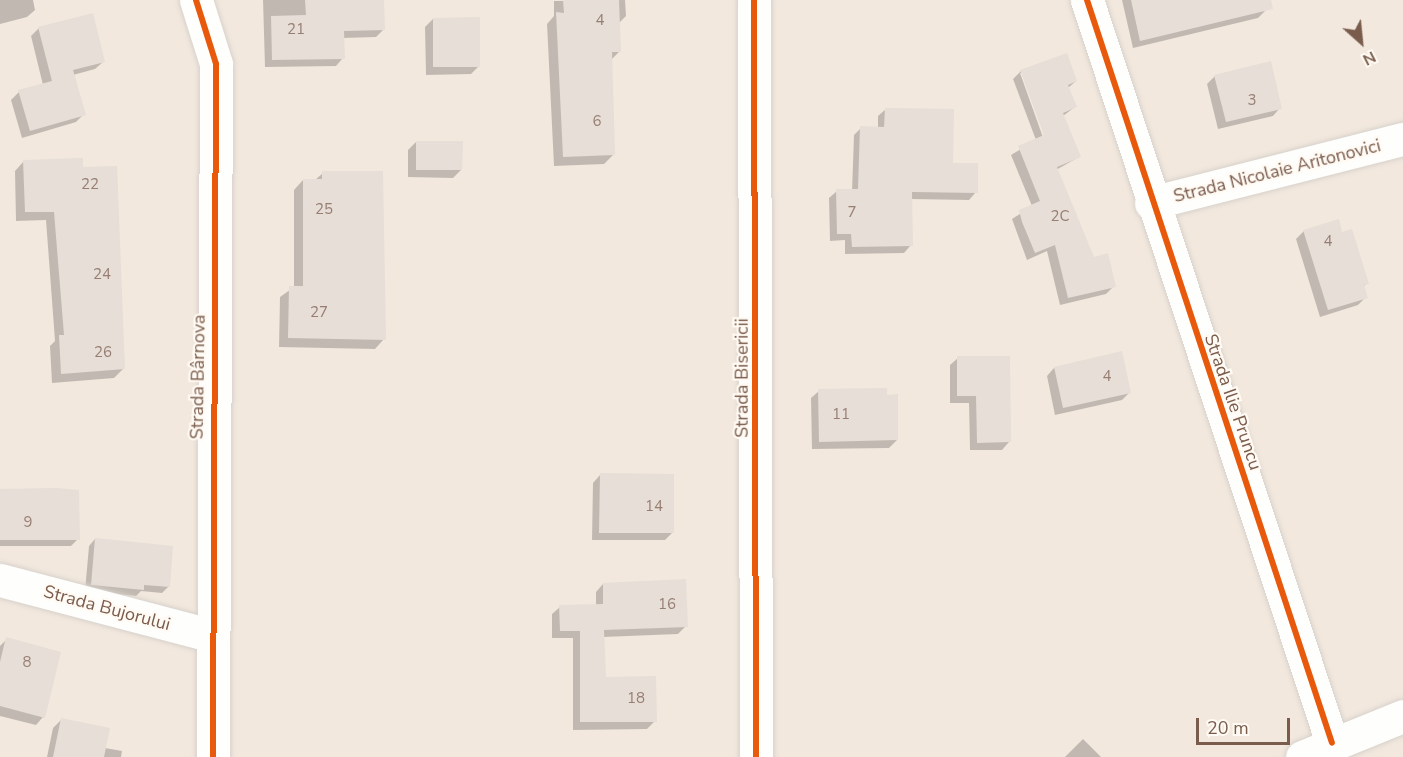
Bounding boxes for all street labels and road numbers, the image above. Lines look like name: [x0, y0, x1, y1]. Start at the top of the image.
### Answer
street label: Strada Nicolaie Aritonovici: [1171, 135, 1383, 207]
street label: Strada Bârnova: [186, 314, 210, 440]
street label: Strada Bisericii: [731, 318, 753, 438]
street label: Strada Ilie Pruncu: [1200, 331, 1266, 473]
street label: Strada Bujorului: [41, 581, 173, 635]

